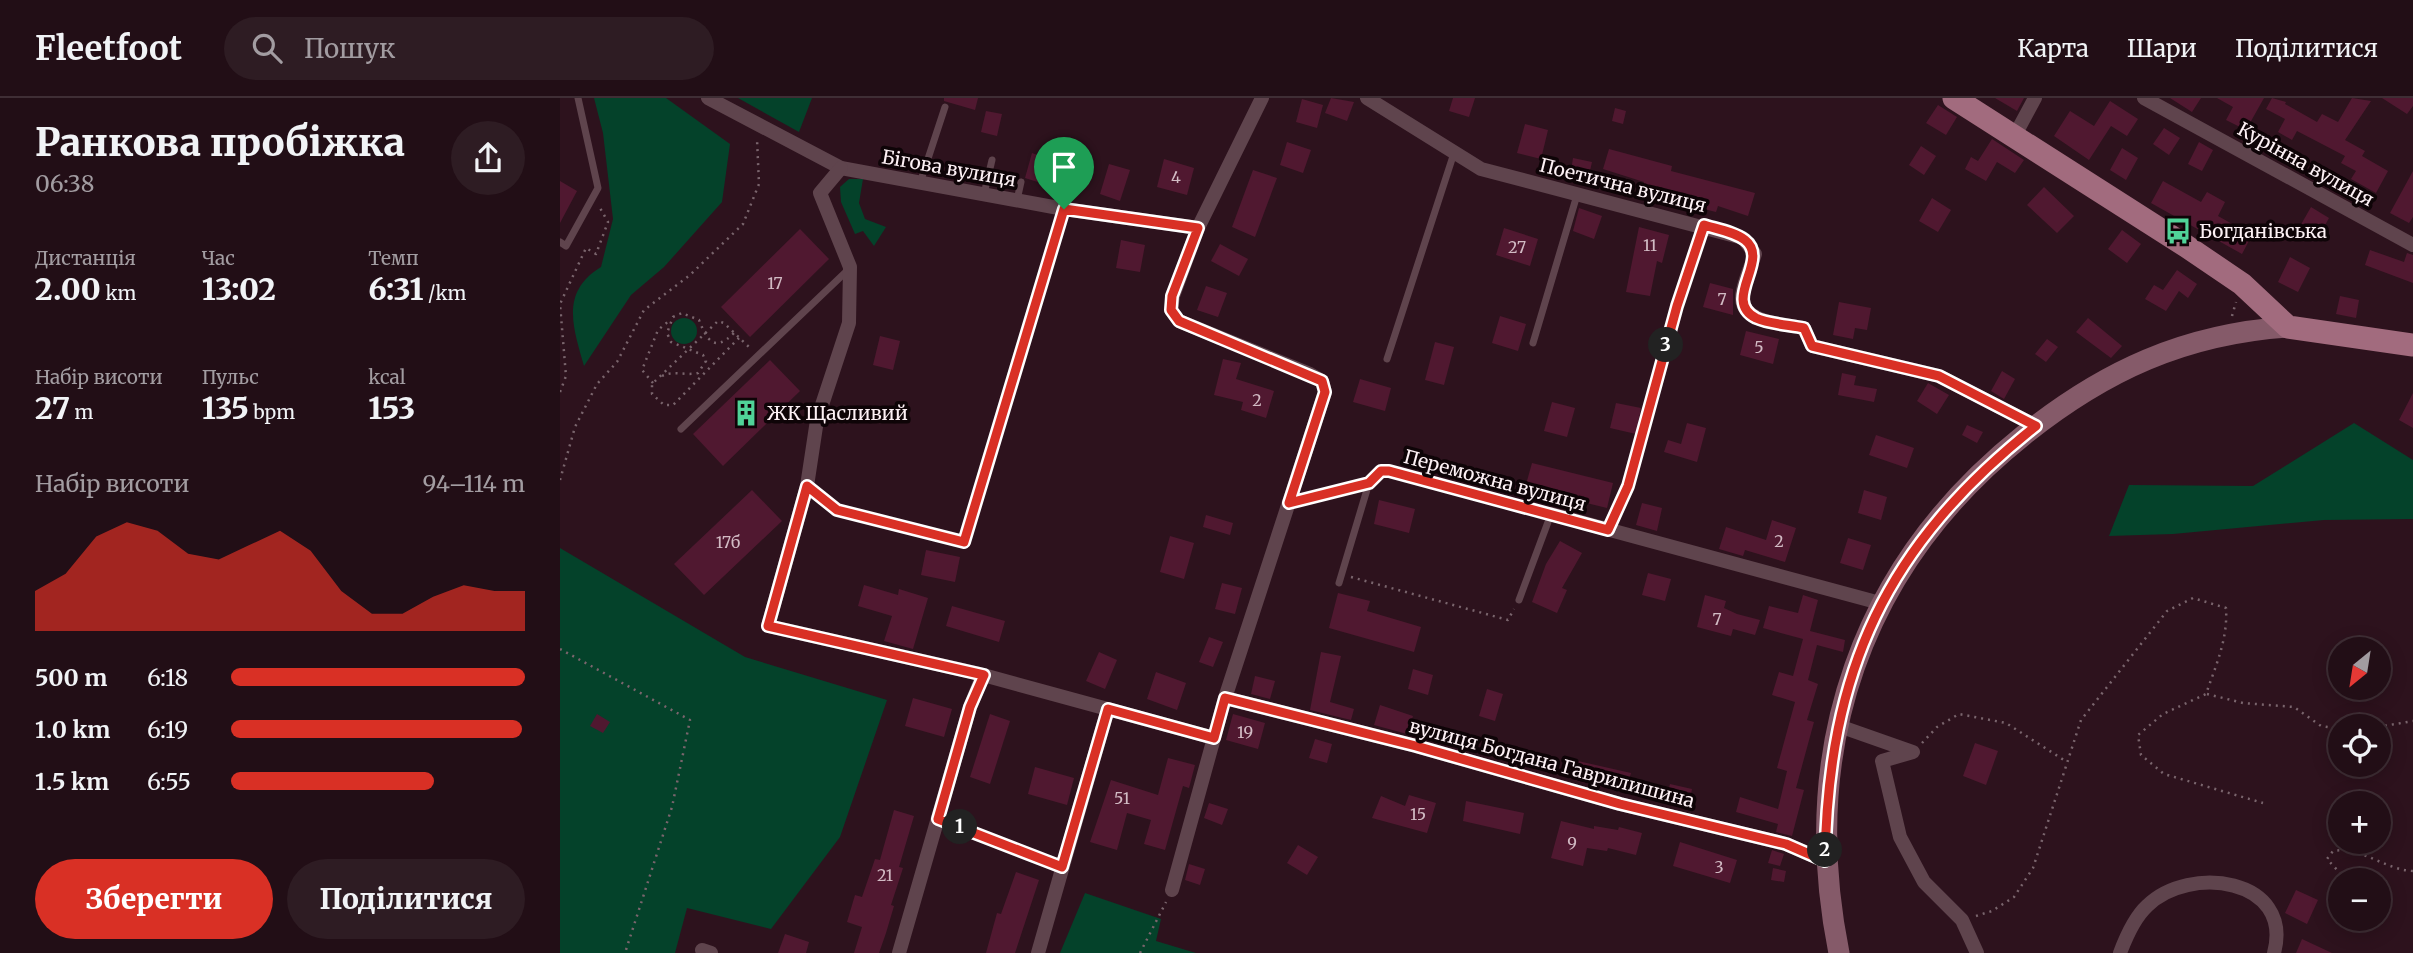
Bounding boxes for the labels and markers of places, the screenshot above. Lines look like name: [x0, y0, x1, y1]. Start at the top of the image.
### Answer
pin: [1034, 137, 1094, 209]
bus stop icon: Богданівська: [2163, 216, 2193, 246]
place label: Богданівська: [2199, 219, 2327, 243]
pin: 3: [1648, 328, 1684, 362]
building icon: ЖК Щасливий: [731, 398, 761, 428]
place label: ЖК Щасливий: [767, 401, 908, 425]
pin: 1: [942, 810, 978, 844]
pin: 2: [1808, 832, 1842, 868]

